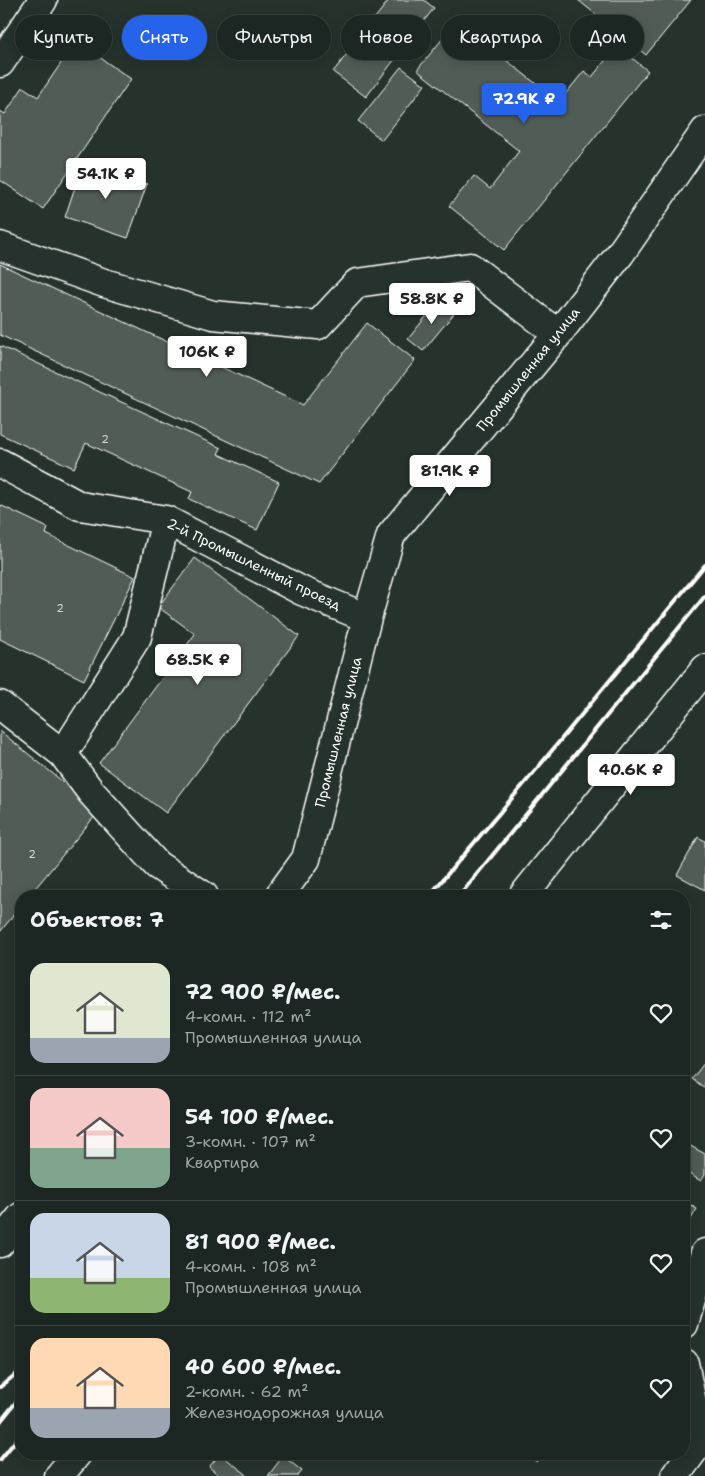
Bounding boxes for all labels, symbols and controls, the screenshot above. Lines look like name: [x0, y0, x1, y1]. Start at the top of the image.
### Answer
chip: Купить: [15, 15, 112, 60]
chip: Снять: [122, 15, 207, 60]
chip: Фильтры: [217, 15, 331, 60]
chip: Новое: [341, 15, 431, 60]
chip: Квартира: [441, 15, 560, 60]
chip: Дом: [570, 15, 644, 60]
pin: 72.9K ₽: [478, 82, 570, 125]
text: 72.9K ₽: [493, 88, 555, 109]
pin: 54.1K ₽: [60, 158, 152, 200]
text: 54.1K ₽: [77, 163, 135, 184]
pin: 58.8K ₽: [386, 282, 478, 325]
text: 58.8K ₽: [400, 288, 464, 309]
street label: Промышленная улица: [472, 303, 584, 435]
pin: 106K ₽: [166, 336, 248, 378]
text: 106K ₽: [179, 341, 235, 362]
house number: 2: [101, 432, 109, 447]
pin: 81.9K ₽: [404, 454, 496, 497]
text: 81.9K ₽: [421, 460, 479, 481]
street label: 2-й Промышленный проезд: [164, 514, 344, 614]
house number: 2: [56, 601, 64, 616]
pin: 68.5K ₽: [152, 644, 244, 686]
text: 68.5K ₽: [166, 649, 230, 670]
street label: Промышленная улица: [311, 655, 365, 809]
pin: 40.6K ₽: [585, 754, 677, 796]
text: 40.6K ₽: [599, 759, 663, 780]
house number: 2: [28, 847, 36, 862]
text: Объектов: 7: [30, 906, 164, 934]
icon: filters: [647, 906, 675, 934]
text: 72 900 ₽/мес.: [185, 978, 341, 1006]
icon: home: [70, 983, 130, 1043]
icon: heart: [647, 999, 675, 1027]
text: 4-комн. · 112 m²: [185, 1006, 312, 1027]
text: Промышленная улица: [185, 1027, 362, 1048]
text: 54 100 ₽/мес.: [185, 1103, 334, 1131]
icon: home: [70, 1108, 130, 1168]
icon: heart: [647, 1124, 675, 1152]
text: 3-комн. · 107 m²: [185, 1131, 316, 1152]
text: Квартира: [185, 1152, 259, 1173]
text: 81 900 ₽/мес.: [185, 1228, 336, 1256]
icon: home: [70, 1233, 130, 1293]
icon: heart: [647, 1249, 675, 1277]
text: 4-комн. · 108 m²: [185, 1256, 317, 1277]
text: Промышленная улица: [185, 1277, 362, 1298]
text: 40 600 ₽/мес.: [185, 1353, 342, 1381]
icon: home: [70, 1358, 130, 1418]
icon: heart: [647, 1374, 675, 1402]
text: 2-комн. · 62 m²: [185, 1381, 309, 1402]
text: Железнодорожная улица: [185, 1402, 384, 1423]

